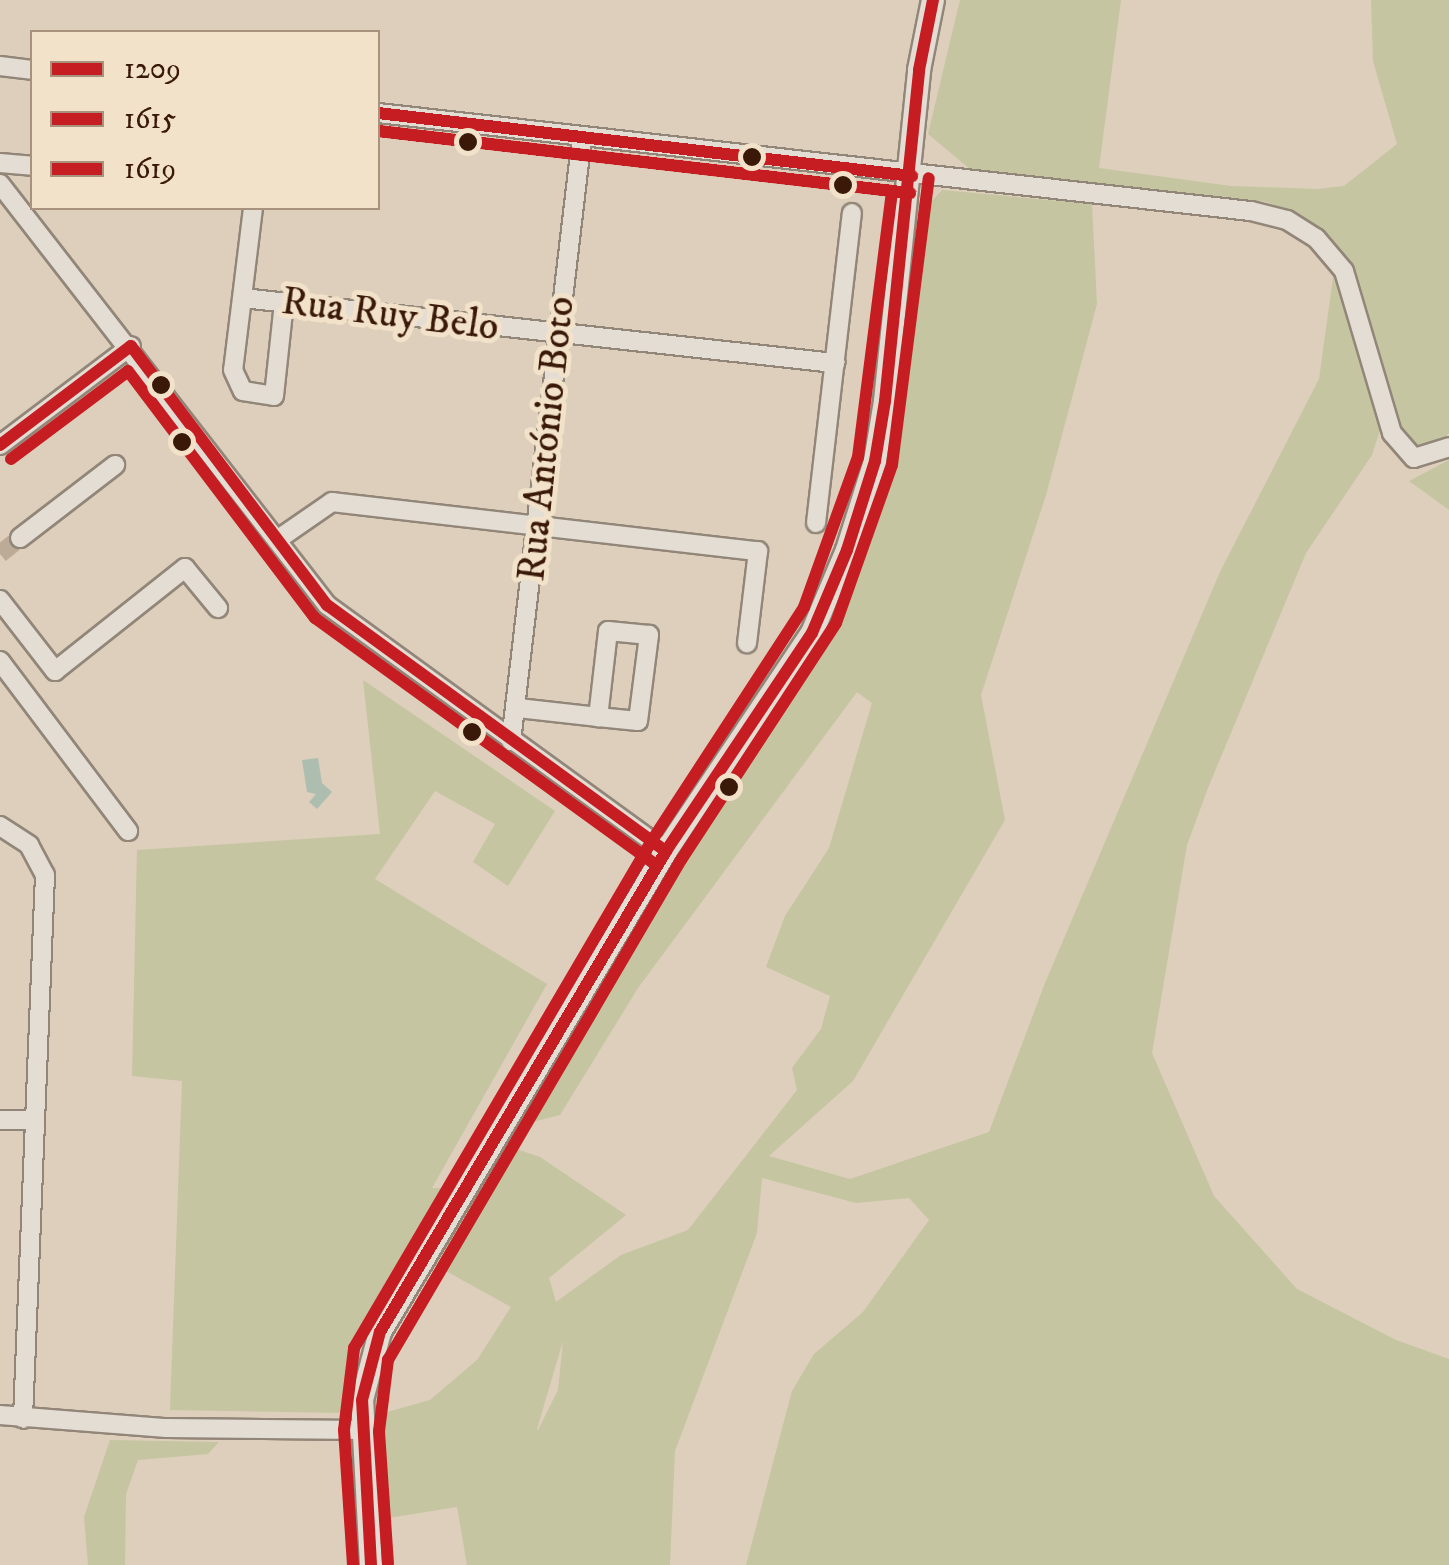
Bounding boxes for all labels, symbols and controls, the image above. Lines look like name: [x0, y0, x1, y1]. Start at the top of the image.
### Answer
legend: [30, 30, 380, 210]
text: 1209: [124, 51, 181, 88]
text: 1615: [124, 101, 176, 138]
unlabelled marker: [458, 132, 478, 152]
unlabelled marker: [742, 147, 762, 167]
text: 1619: [124, 151, 176, 188]
unlabelled marker: [833, 175, 853, 195]
street label: Rua Ruy Belo: [279, 278, 501, 352]
street label: Rua António Boto: [508, 294, 586, 584]
unlabelled marker: [151, 375, 171, 395]
unlabelled marker: [172, 432, 192, 452]
unlabelled marker: [462, 722, 482, 742]
unlabelled marker: [719, 777, 739, 797]

